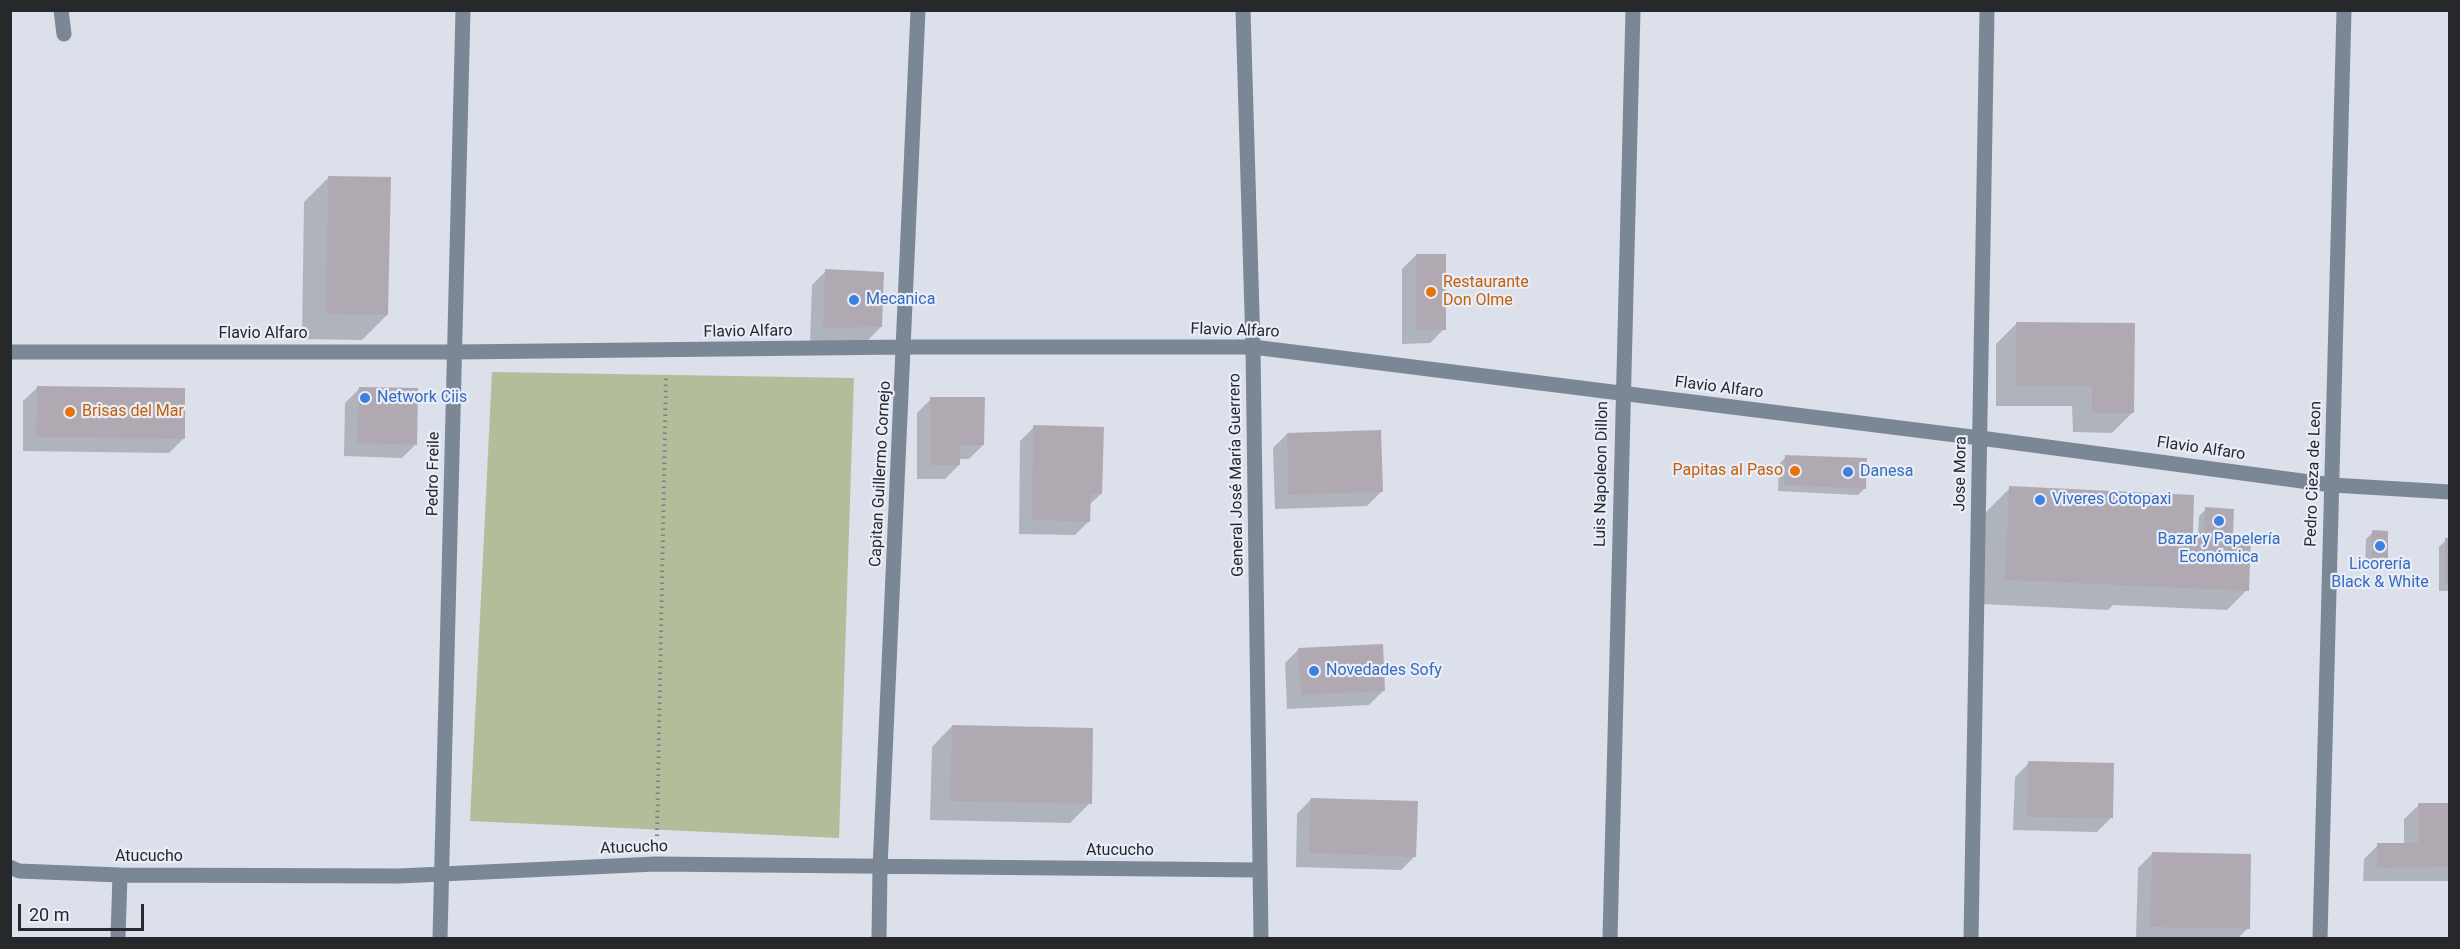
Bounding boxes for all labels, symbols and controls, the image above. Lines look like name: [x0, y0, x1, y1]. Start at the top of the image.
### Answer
place label: Restaurante Don Olme: [1443, 273, 1529, 311]
marker: Restaurante Don Olme: [1424, 285, 1438, 299]
place label: Mecanica: [866, 290, 935, 310]
marker: Mecanica: [847, 293, 861, 307]
street label: Flavio Alfaro: [1190, 320, 1280, 342]
street label: Flavio Alfaro: [703, 322, 793, 342]
street label: Flavio Alfaro: [218, 324, 308, 344]
street label: General José María Guerrero: [1226, 373, 1248, 577]
street label: Flavio Alfaro: [1674, 373, 1764, 403]
street label: Capitan Guillermo Cornejo: [867, 380, 895, 568]
place label: Network Ciis: [377, 388, 467, 408]
marker: Network Ciis: [358, 391, 372, 405]
street label: Luis Napoleon Dillon: [1591, 401, 1613, 547]
street label: Pedro Cieza de Leon: [2302, 401, 2326, 547]
place label: Brisas del Mar: [82, 402, 184, 422]
marker: Brisas del Mar: [63, 405, 77, 419]
street label: Pedro Freile: [424, 432, 444, 516]
street label: Flavio Alfaro: [2156, 433, 2246, 465]
street label: Jose Mora: [1951, 436, 1971, 512]
place label: Papitas al Paso: [1673, 461, 1783, 481]
place label: Danesa: [1860, 462, 1913, 482]
marker: Papitas al Paso: [1788, 464, 1802, 478]
marker: Danesa: [1841, 465, 1855, 479]
place label: Viveres Cotopaxi: [2052, 490, 2171, 510]
marker: Viveres Cotopaxi: [2033, 493, 2047, 507]
marker: Bazar y Papelería Económica: [2212, 514, 2226, 528]
place label: Bazar y Papelería Económica: [2158, 530, 2280, 568]
marker: Licorería Black & White: [2373, 539, 2387, 553]
place label: Licorería Black & White: [2331, 555, 2429, 593]
place label: Novedades Sofy: [1326, 661, 1442, 681]
marker: Novedades Sofy: [1307, 664, 1321, 678]
street label: Atucucho: [600, 837, 668, 859]
street label: Atucucho: [1086, 841, 1154, 861]
street label: Atucucho: [115, 847, 183, 867]
scale bar: [21, 892, 147, 930]
text: 20 m: [29, 904, 69, 925]

